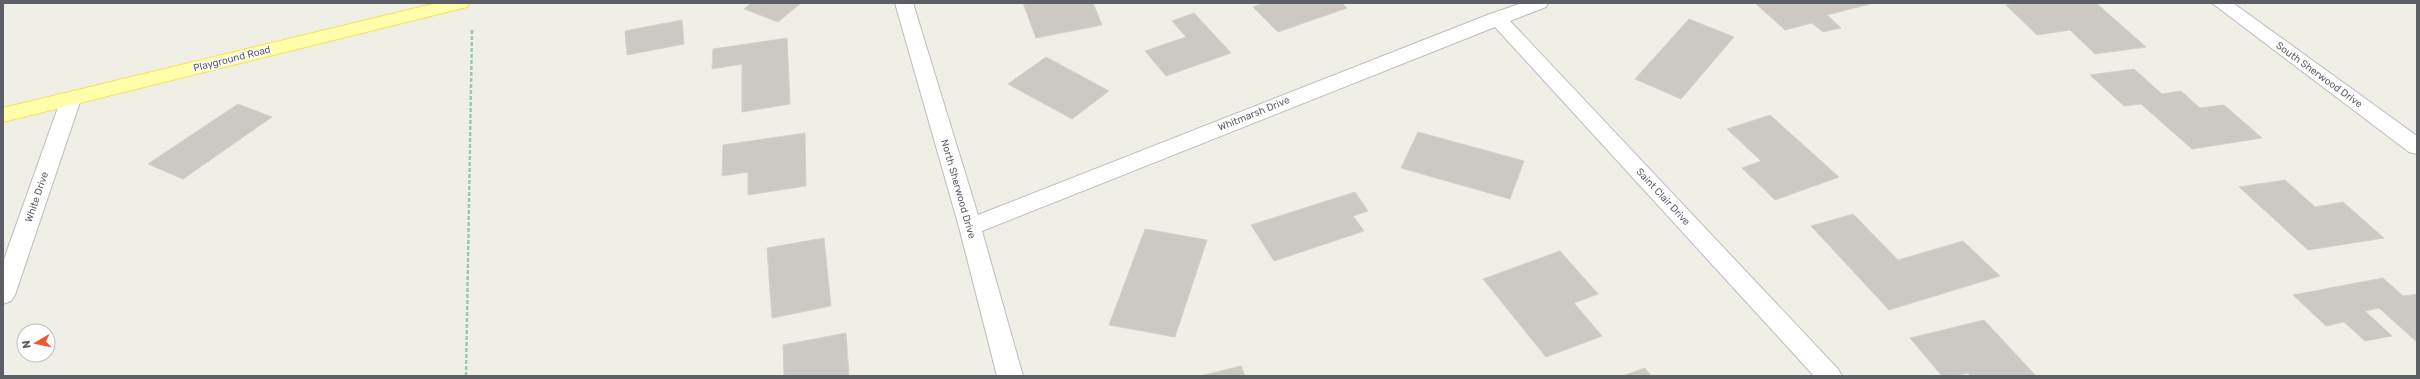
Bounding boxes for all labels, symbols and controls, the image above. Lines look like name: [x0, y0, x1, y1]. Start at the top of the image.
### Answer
street label: South Sherwood Drive: [2273, 40, 2365, 111]
street label: Playground Road: [192, 44, 272, 74]
street label: Whitmarsh Drive: [1216, 94, 1292, 134]
street label: North Sherwood Drive: [938, 138, 978, 240]
street label: Saint Clair Drive: [1634, 166, 1693, 228]
street label: White Drive: [23, 170, 51, 224]
north arrow: [16, 323, 56, 363]
text: N: [20, 339, 34, 349]

